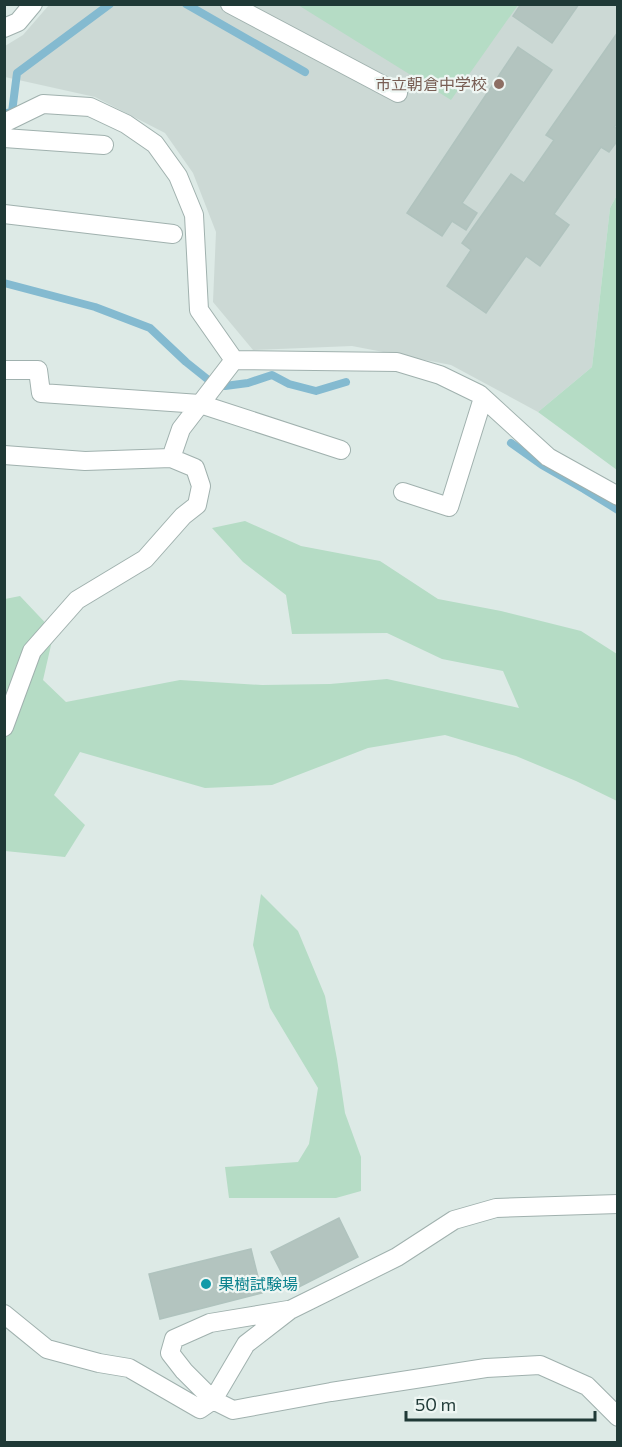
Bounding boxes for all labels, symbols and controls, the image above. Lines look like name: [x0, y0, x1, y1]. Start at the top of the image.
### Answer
place label: 市立朝倉中学校: [375, 74, 487, 93]
marker: 市立朝倉中学校: [492, 77, 506, 91]
place label: 果樹試験場: [218, 1274, 298, 1293]
marker: 果樹試験場: [199, 1277, 213, 1291]
scale bar: [406, 1384, 595, 1422]
text: 50 m: [415, 1393, 456, 1415]

